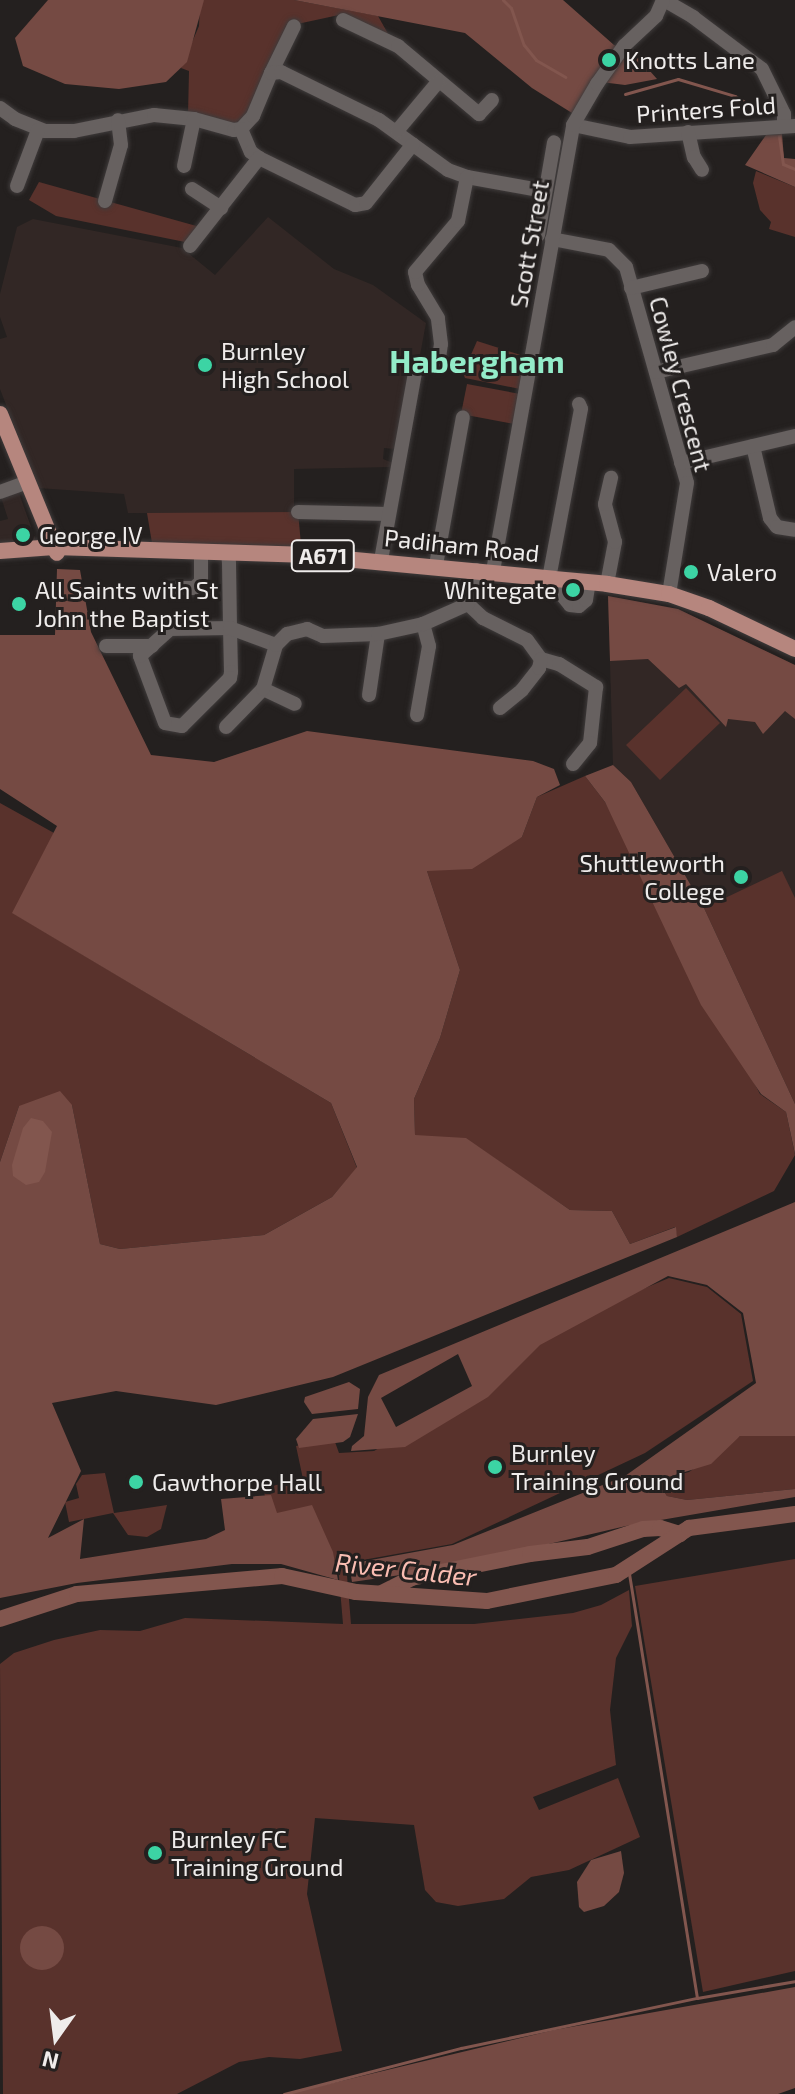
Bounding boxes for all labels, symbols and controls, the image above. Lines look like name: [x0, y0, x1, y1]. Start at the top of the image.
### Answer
place label: Knotts Lane: [625, 46, 755, 74]
marker: Knotts Lane: [600, 51, 618, 69]
street label: Printers Fold: [635, 90, 777, 128]
street label: Scott Street: [504, 178, 554, 310]
street label: Cowley Crescent: [644, 293, 718, 475]
place label: Burnley High School: [221, 337, 349, 393]
district label: Habergham: [389, 341, 565, 379]
marker: Burnley High School: [196, 356, 214, 374]
place label: George IV: [39, 521, 143, 549]
street label: Padiham Road: [383, 523, 541, 567]
marker: George IV: [14, 526, 32, 544]
road number: A671: [289, 538, 357, 574]
place label: Valero: [707, 558, 777, 586]
marker: Valero: [682, 563, 700, 581]
place label: All Saints with St John the Baptist: [35, 576, 219, 632]
place label: Whitegate: [444, 576, 557, 604]
marker: Whitegate: [564, 581, 582, 599]
marker: All Saints with St John the Baptist: [10, 595, 28, 613]
place label: Shuttleworth College: [580, 849, 725, 905]
marker: Shuttleworth College: [732, 868, 750, 886]
place label: Burnley Training Ground: [511, 1439, 683, 1495]
marker: Burnley Training Ground: [486, 1458, 504, 1476]
place label: Gawthorpe Hall: [152, 1468, 322, 1496]
marker: Gawthorpe Hall: [127, 1473, 145, 1491]
water label: River Calder: [333, 1546, 479, 1592]
place label: Burnley FC Training Ground: [171, 1825, 343, 1881]
marker: Burnley FC Training Ground: [146, 1844, 164, 1862]
north arrow: [16, 1998, 96, 2078]
text: N: [39, 2047, 61, 2076]

